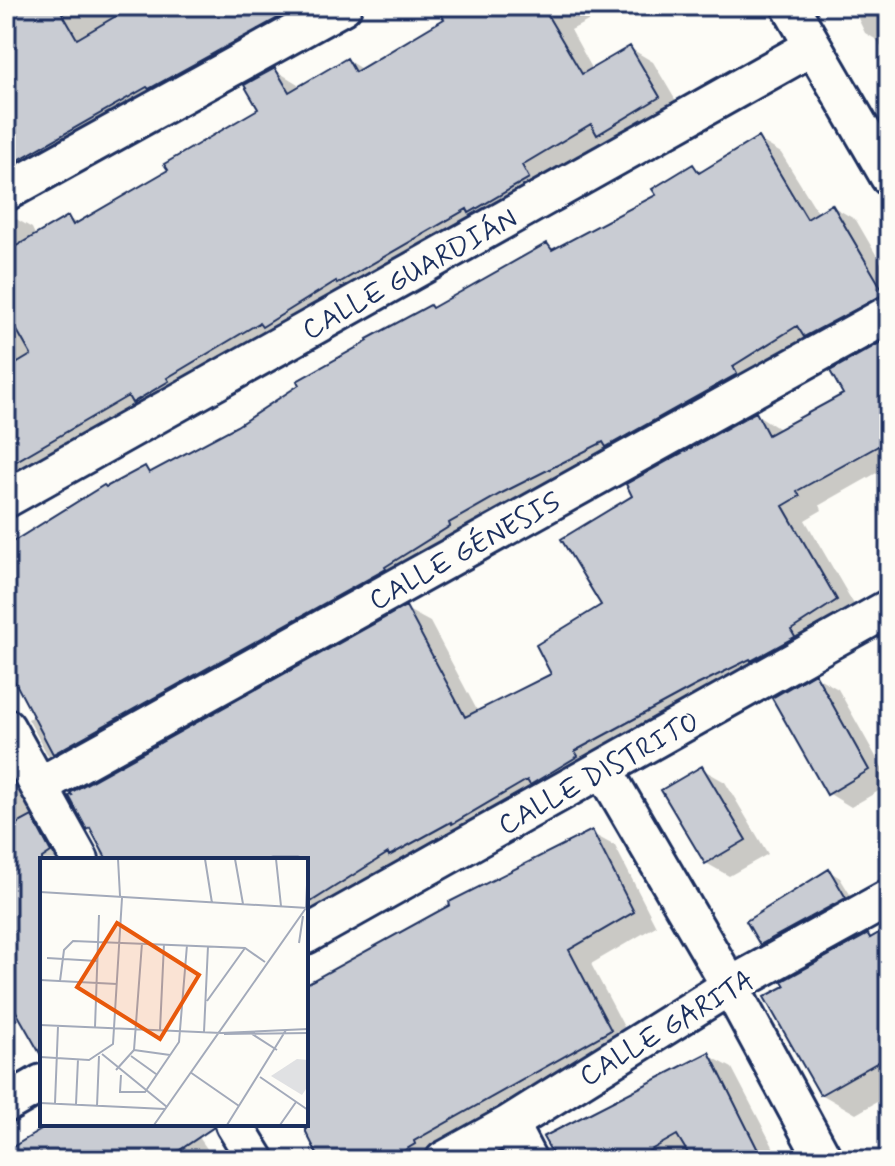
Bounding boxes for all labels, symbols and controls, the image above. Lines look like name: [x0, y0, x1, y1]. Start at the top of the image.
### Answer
street label: CALLE GUARDIÁN: [296, 200, 524, 350]
street label: CALLE GÉNESIS: [362, 482, 568, 620]
street label: CALLE DISTRITO: [492, 704, 706, 845]
inset map: [40, 858, 308, 1126]
street label: CALLE GARITA: [573, 962, 762, 1096]

